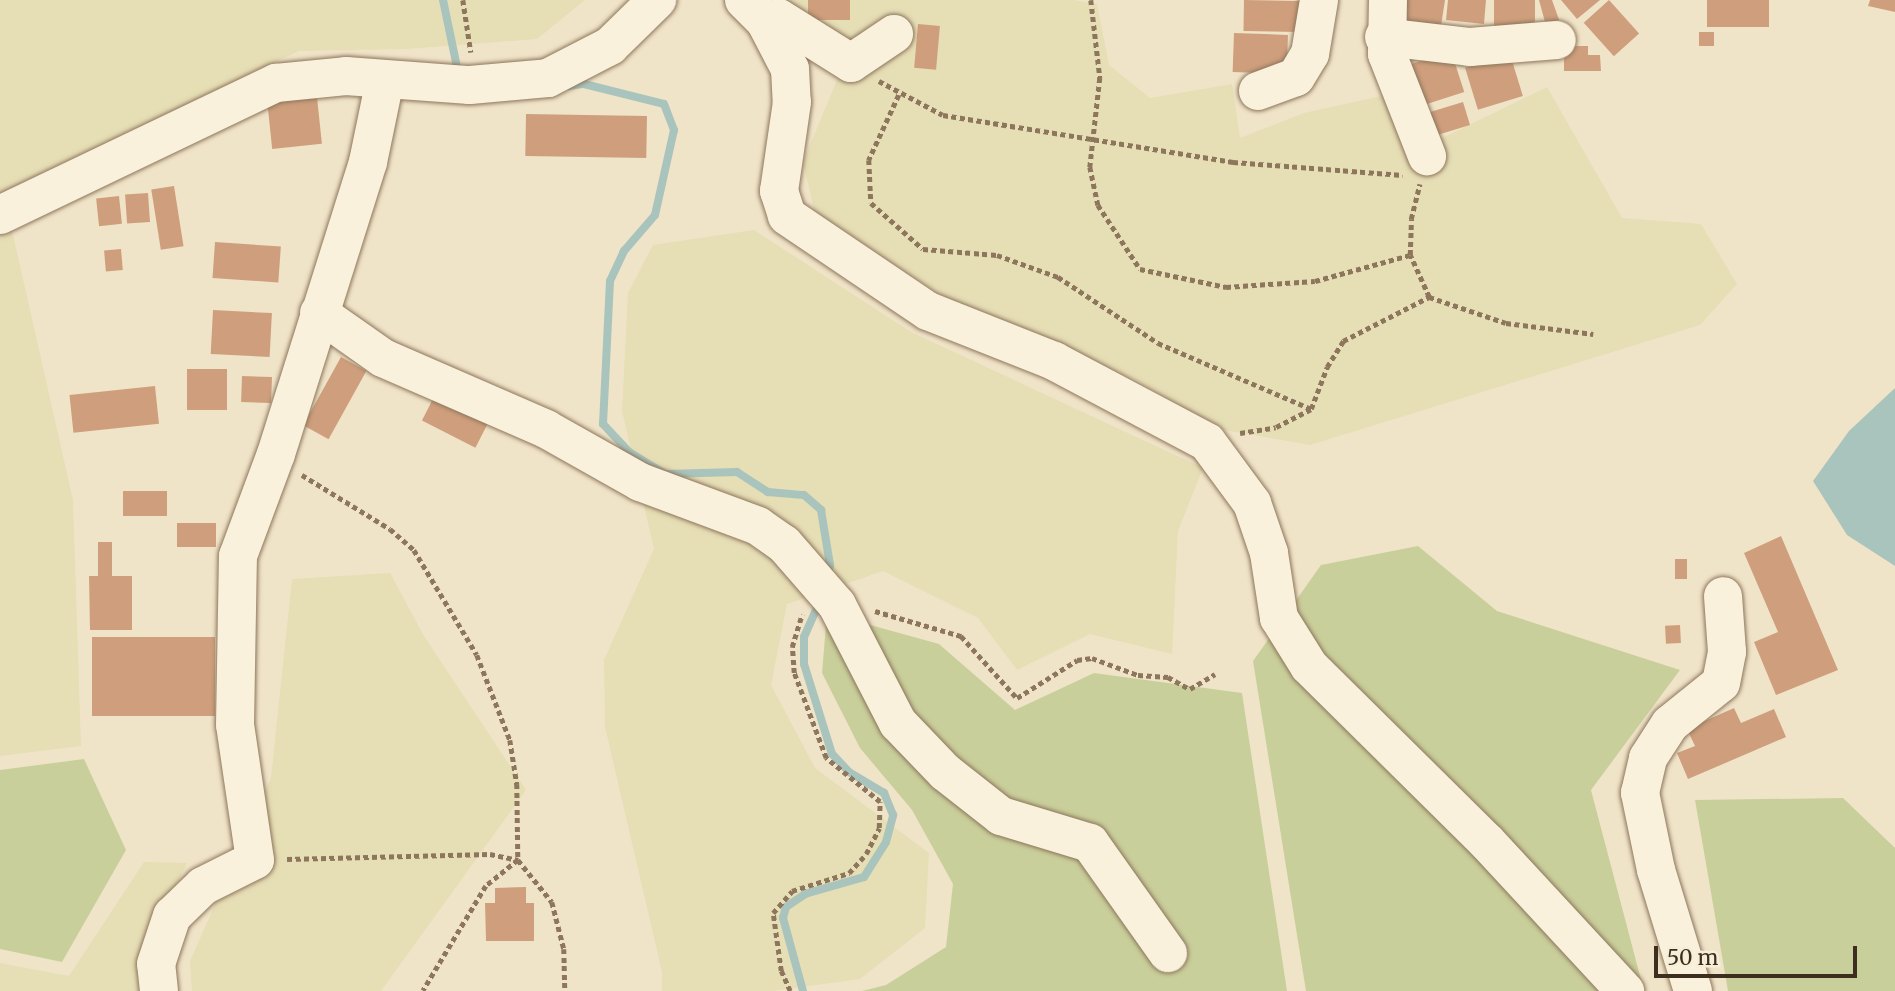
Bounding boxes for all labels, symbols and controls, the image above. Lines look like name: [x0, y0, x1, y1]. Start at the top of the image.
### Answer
scale bar: [1657, 932, 1860, 976]
text: 50 m: [1667, 944, 1718, 971]

